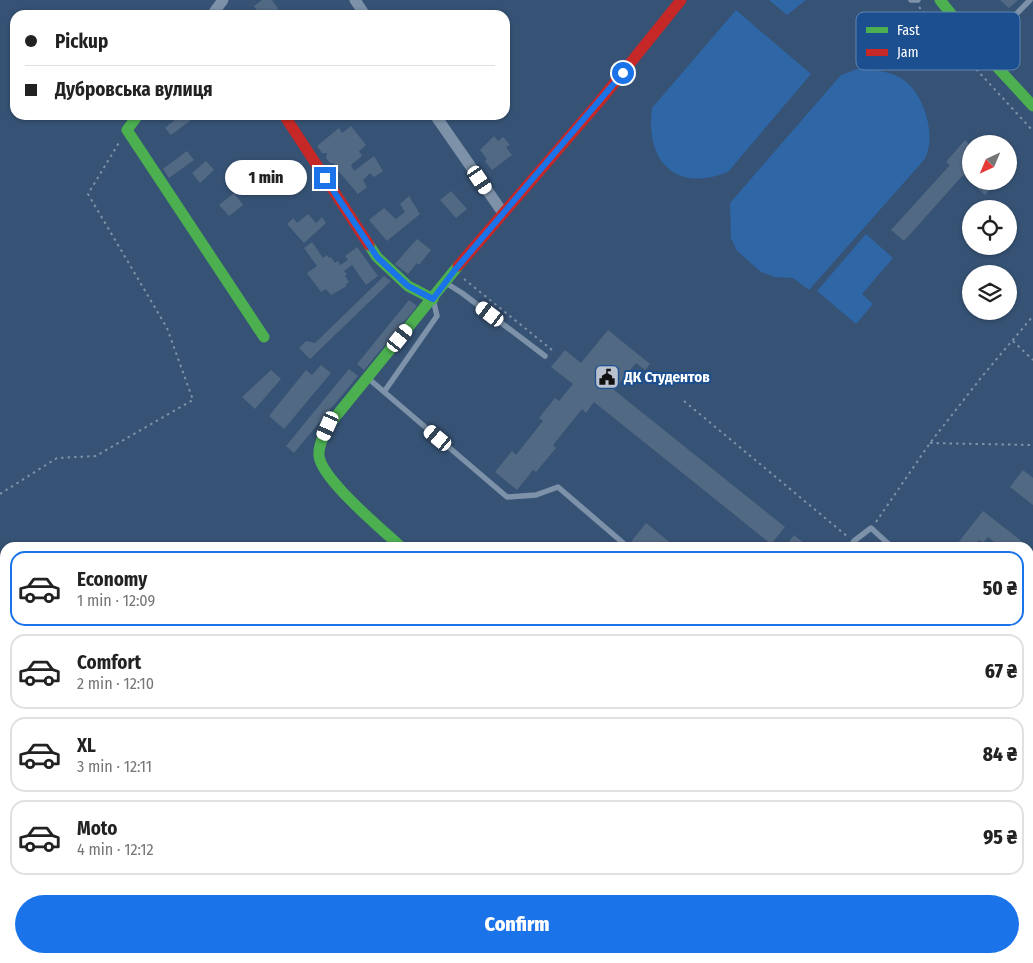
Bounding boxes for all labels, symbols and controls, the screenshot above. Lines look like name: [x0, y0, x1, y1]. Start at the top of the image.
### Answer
legend: [856, 12, 1020, 70]
text: Fast: [897, 22, 920, 39]
text: Pickup: [55, 30, 108, 53]
text: Jam: [897, 44, 918, 61]
route start: [612, 62, 634, 84]
text: Дубровська вулиця: [55, 78, 213, 101]
north arrow: [962, 135, 1018, 190]
map controls: [962, 135, 1017, 320]
callout: 1 min: [225, 160, 308, 196]
car: [465, 163, 494, 197]
route end: [314, 167, 336, 189]
text: 1 min: [249, 168, 283, 187]
button: locate: [962, 200, 1017, 255]
button: layers: [962, 265, 1017, 320]
car: [473, 299, 506, 329]
car: [384, 322, 415, 354]
public building icon: ДК Студентов: [594, 364, 620, 390]
place label: ДК Студентов: [623, 368, 710, 386]
car: [315, 409, 340, 443]
car: [421, 423, 454, 453]
icon: car: [17, 566, 62, 611]
text: Economy: [77, 568, 147, 591]
text: 50 ₴: [983, 577, 1017, 600]
text: 1 min · 12:09: [77, 591, 155, 610]
icon: car: [17, 649, 62, 694]
text: Comfort: [77, 651, 141, 674]
text: 67 ₴: [985, 660, 1017, 683]
text: 2 min · 12:10: [77, 674, 154, 693]
icon: car: [17, 732, 62, 777]
text: XL: [77, 734, 96, 757]
text: 84 ₴: [983, 743, 1017, 766]
text: 3 min · 12:11: [77, 757, 152, 776]
icon: car: [17, 815, 62, 860]
text: Moto: [77, 817, 117, 840]
text: 95 ₴: [983, 826, 1017, 849]
text: 4 min · 12:12: [77, 840, 154, 859]
button: Confirm: [15, 895, 1019, 953]

